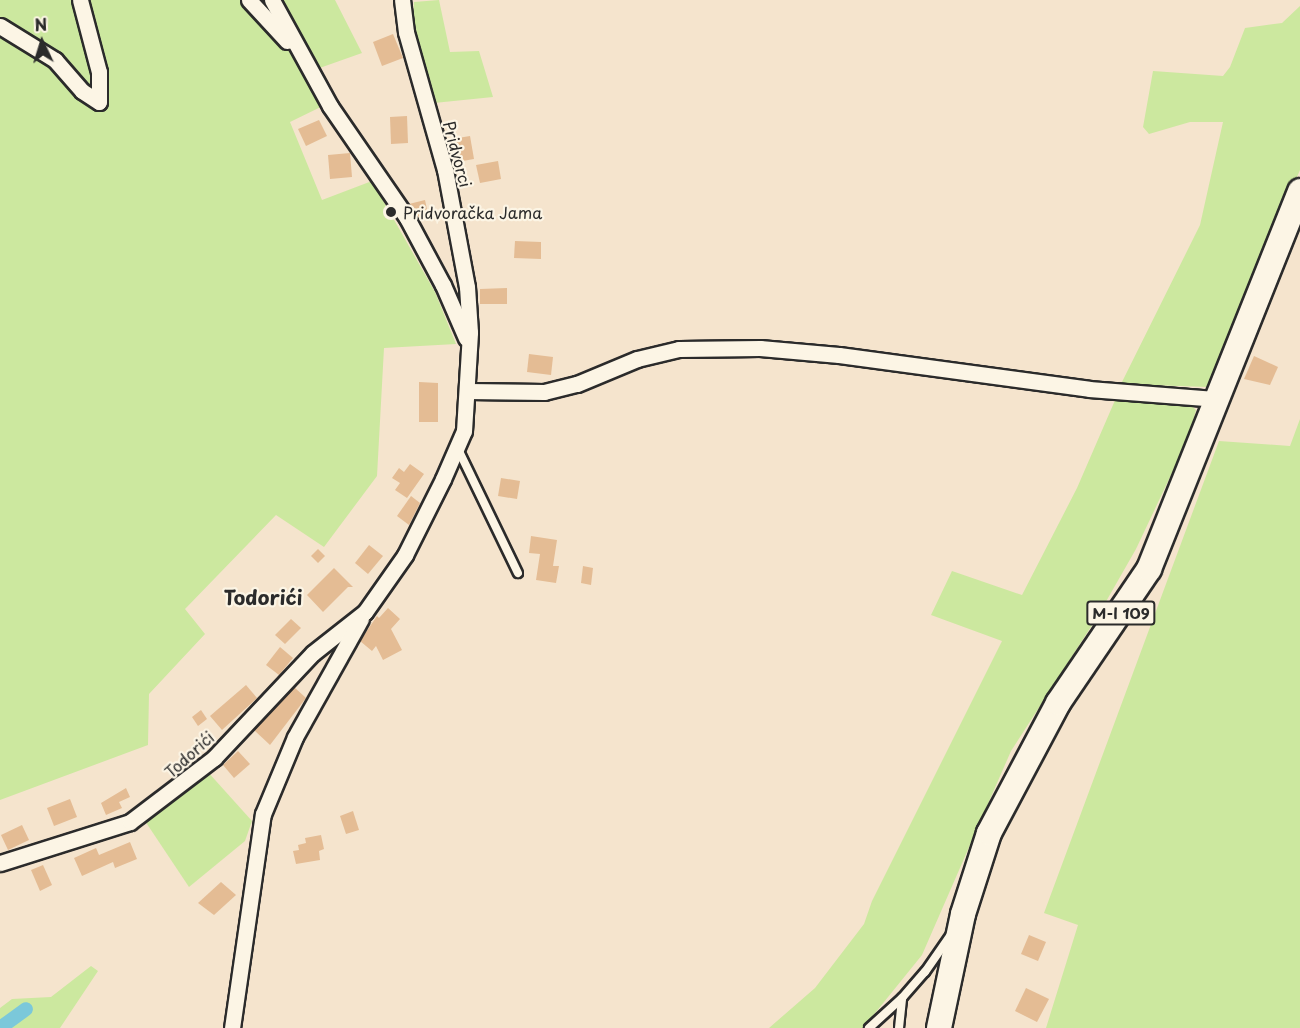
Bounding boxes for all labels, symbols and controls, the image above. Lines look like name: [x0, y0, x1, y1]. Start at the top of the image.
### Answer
north arrow: [12, 12, 72, 72]
text: N: [34, 12, 48, 36]
street label: Pridvorci: [440, 119, 476, 189]
place label: Pridvoračka Jama: [403, 202, 544, 222]
marker: Pridvoračka Jama: [384, 205, 398, 219]
district label: Todorići: [224, 585, 302, 609]
road number: M-I 109: [1085, 601, 1157, 625]
street label: Todorići: [160, 727, 218, 781]

